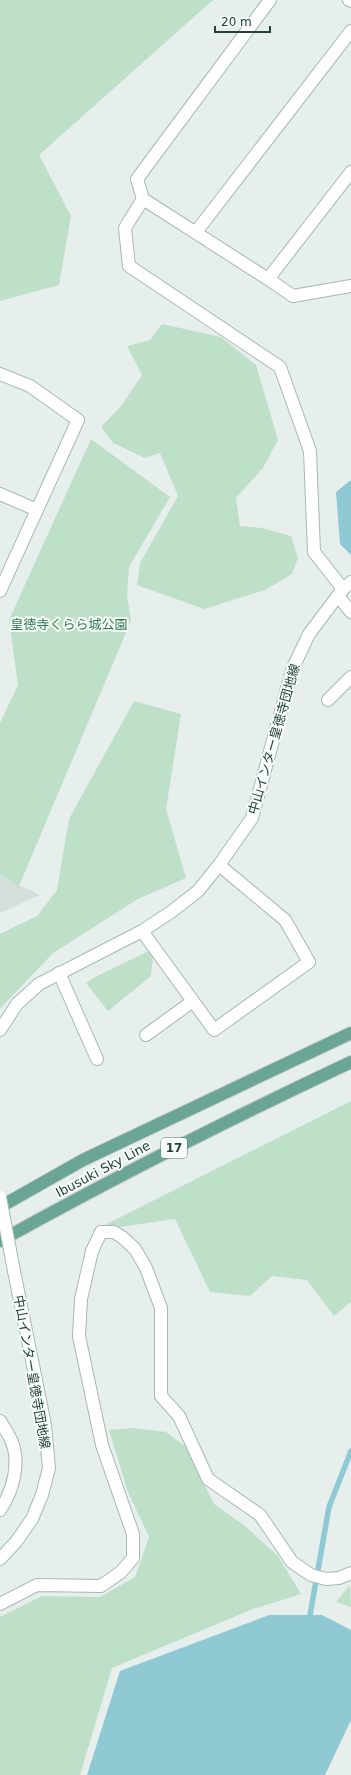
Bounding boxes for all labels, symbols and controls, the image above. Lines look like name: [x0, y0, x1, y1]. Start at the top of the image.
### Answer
scale bar: [215, 8, 270, 34]
text: 20 m: [221, 15, 252, 29]
park label: 皇徳寺くらら城公園: [10, 617, 128, 632]
street label: 中山インター皇徳寺団地線: [245, 662, 303, 816]
street label: Ibusuki Sky Line: [53, 1138, 153, 1200]
road number: 17: [161, 1138, 187, 1158]
street label: 中山インター皇徳寺団地線: [11, 1294, 53, 1450]

